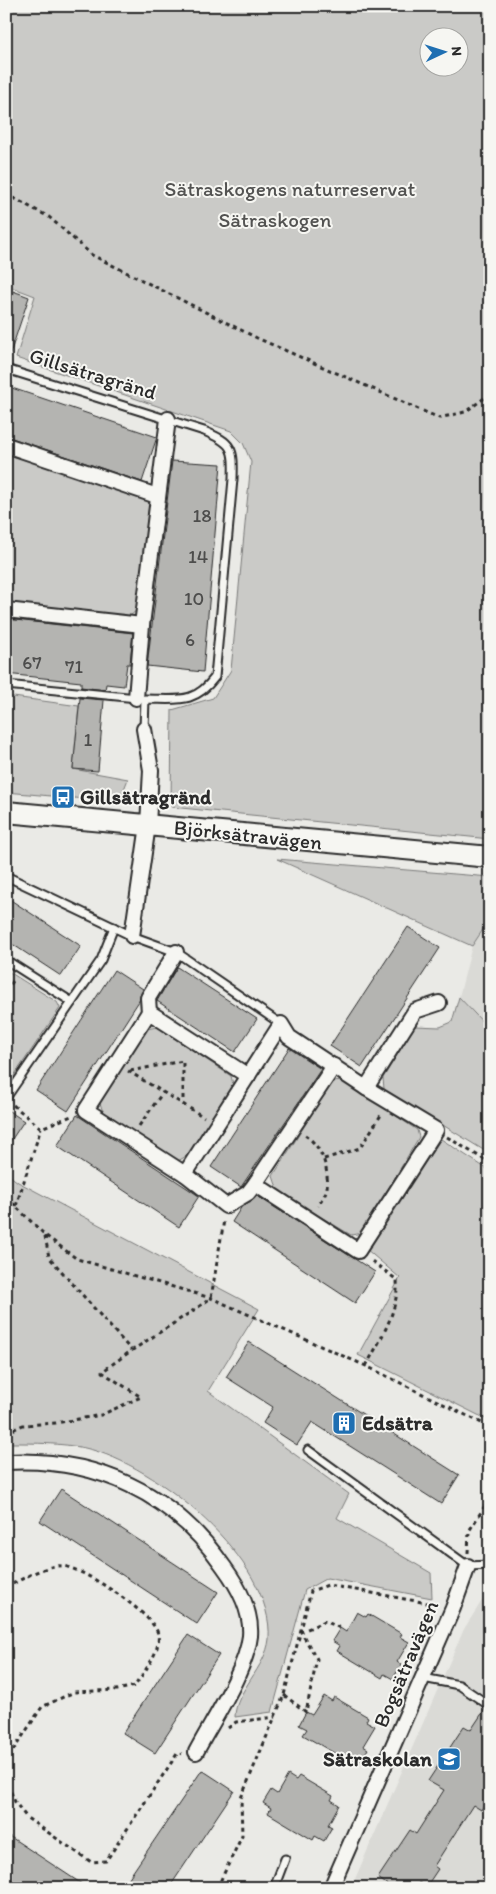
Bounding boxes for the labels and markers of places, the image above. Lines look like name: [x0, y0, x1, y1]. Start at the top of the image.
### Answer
bus stop icon: Gillsätragränd: [50, 784, 76, 810]
place label: Gillsätragränd: [80, 784, 212, 810]
building icon: Edsätra: [331, 1410, 357, 1436]
place label: Edsätra: [362, 1410, 434, 1435]
place label: Sätraskolan: [323, 1746, 432, 1771]
school or university icon: Sätraskolan: [436, 1746, 462, 1772]

